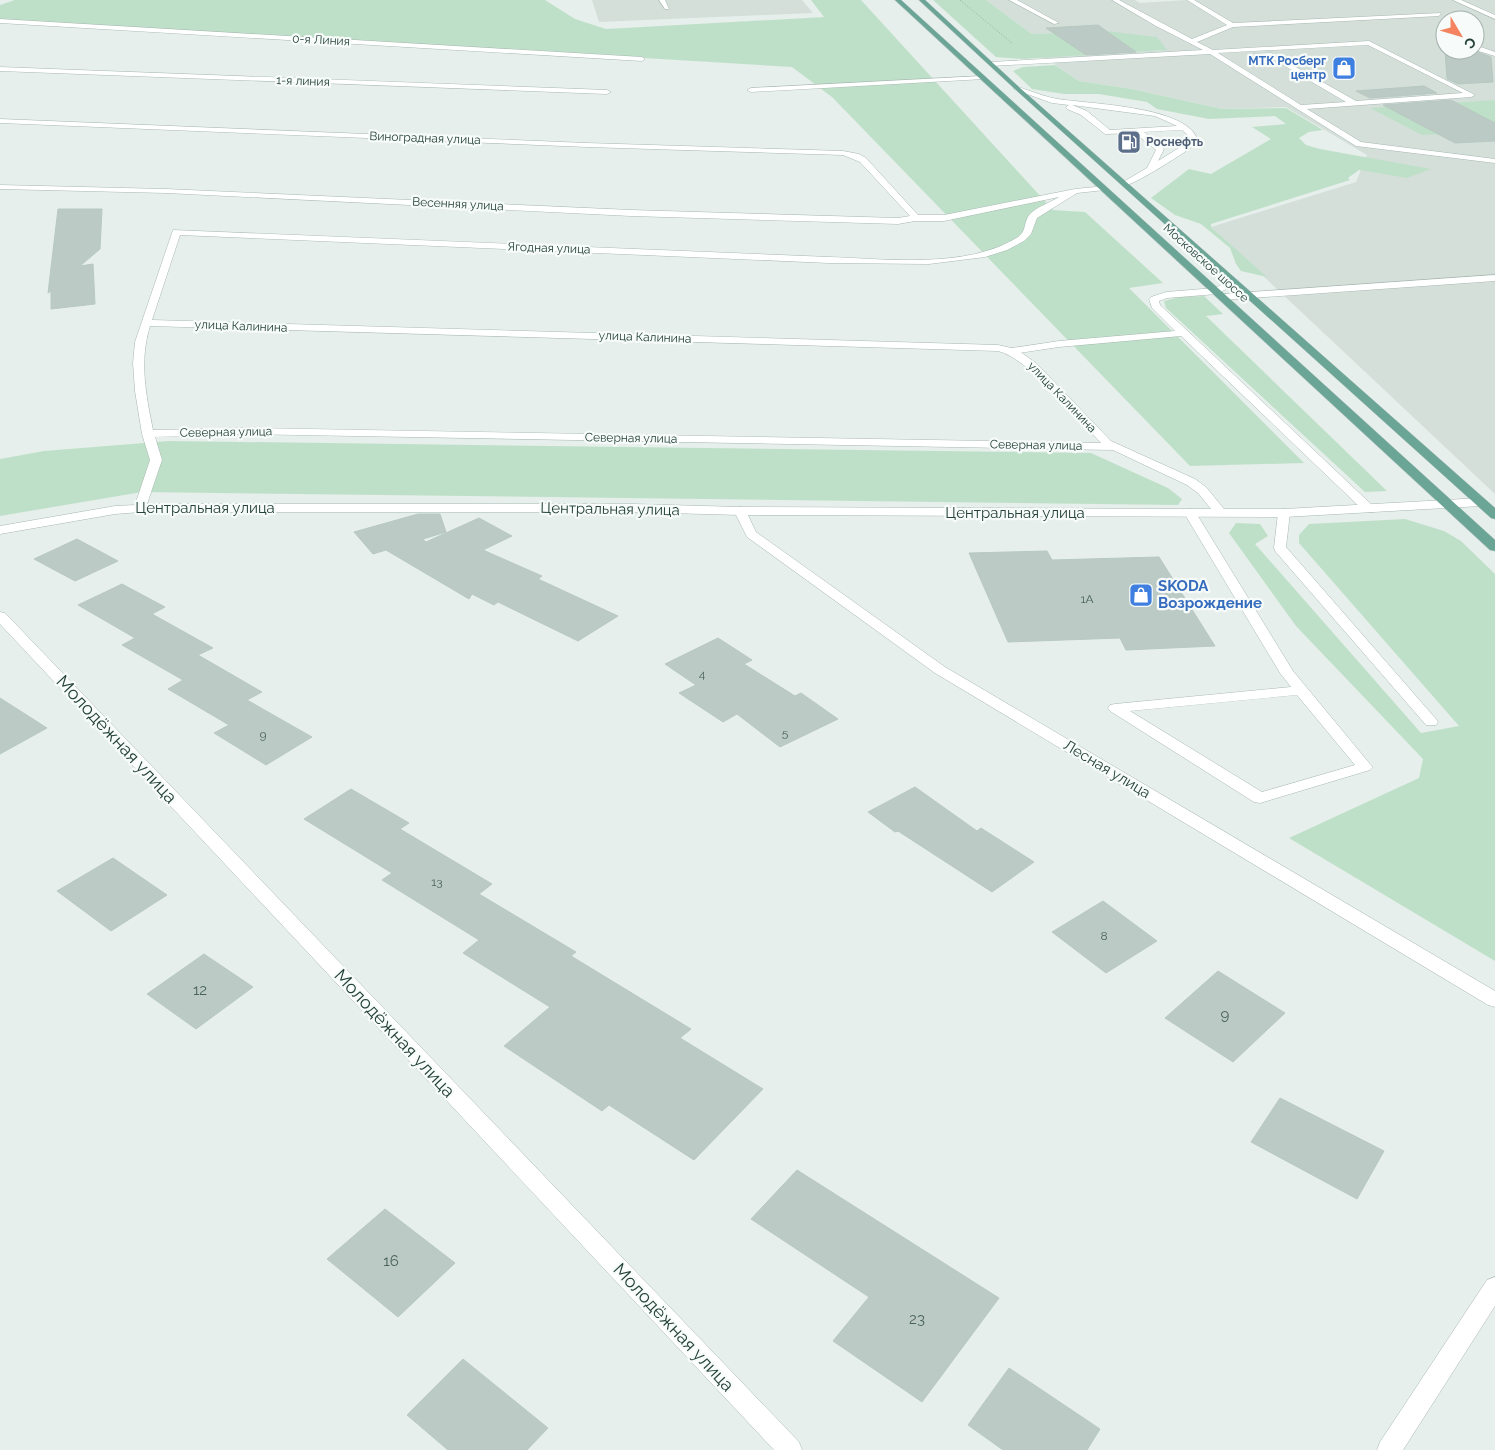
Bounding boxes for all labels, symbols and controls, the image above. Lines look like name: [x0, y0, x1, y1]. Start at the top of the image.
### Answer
north arrow: [1435, 10, 1485, 60]
street label: 0-я Линия: [292, 31, 350, 49]
text: С: [1461, 34, 1480, 52]
place label: МТК Росберг центр: [1248, 54, 1326, 82]
shop icon: МТК Росберг центр: [1331, 55, 1357, 81]
street label: 1-я линия: [276, 73, 330, 89]
street label: Виноградная улица: [369, 129, 481, 147]
fuel station icon: Роснефть: [1116, 129, 1142, 155]
place label: Роснефть: [1146, 135, 1204, 149]
street label: Весенняя улица: [412, 195, 504, 213]
street label: Московское шоссе: [1160, 221, 1252, 305]
street label: Ягодная улица: [507, 240, 591, 256]
street label: улица Калинина: [194, 317, 288, 335]
street label: улица Калинина: [598, 328, 692, 346]
street label: улица Калинина: [1025, 359, 1099, 435]
street label: Северная улица: [180, 424, 272, 440]
street label: Северная улица: [585, 430, 677, 446]
street label: Северная улица: [990, 437, 1082, 453]
street label: Центральная улица: [135, 499, 275, 517]
street label: Центральная улица: [540, 499, 680, 519]
street label: Центральная улица: [945, 504, 1085, 522]
place label: SKODA Возрождение: [1158, 577, 1262, 612]
shop icon: SKODA Возрождение: [1128, 582, 1154, 608]
house number: 1А: [1080, 592, 1094, 606]
house number: 4: [699, 667, 706, 681]
street label: Молодёжная улица: [52, 671, 182, 807]
house number: 5: [782, 726, 789, 740]
house number: 9: [259, 728, 267, 742]
street label: Лесная улица: [1060, 736, 1154, 802]
house number: 13: [431, 875, 443, 889]
house number: 8: [1100, 929, 1108, 943]
street label: Молодёжная улица: [330, 965, 460, 1101]
house number: 12: [193, 981, 207, 999]
house number: 9: [1221, 1006, 1230, 1024]
house number: 16: [383, 1252, 399, 1270]
street label: Молодёжная улица: [609, 1259, 739, 1395]
house number: 23: [909, 1310, 925, 1328]

